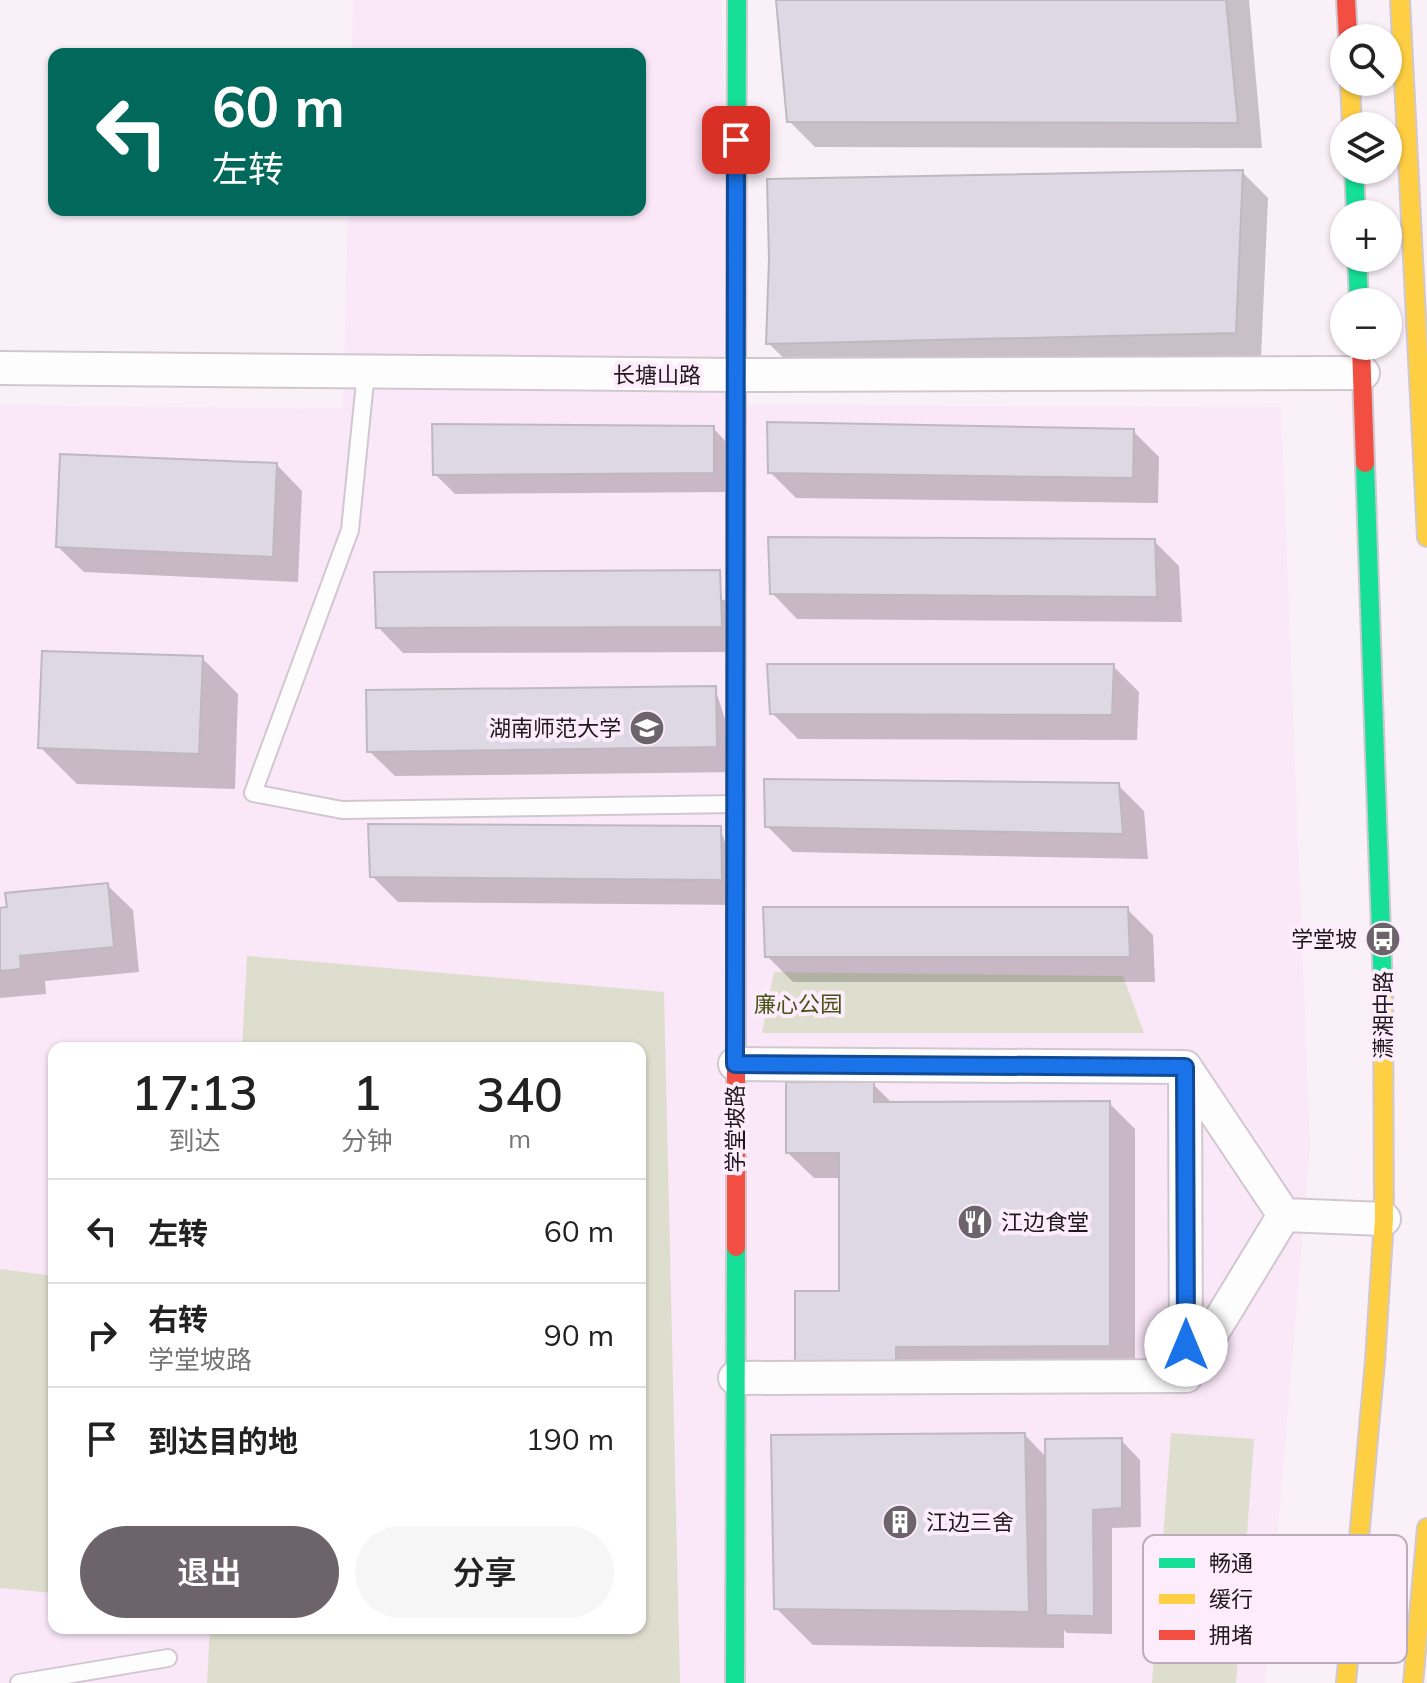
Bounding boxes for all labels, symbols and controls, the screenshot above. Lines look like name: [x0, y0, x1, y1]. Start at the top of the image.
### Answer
map controls: [1330, 24, 1402, 360]
button: search: [1330, 24, 1402, 96]
text: 60 m: [212, 71, 345, 141]
icon: left: [80, 80, 184, 184]
pin: [702, 106, 770, 174]
button: layers: [1330, 112, 1402, 184]
icon: arrive: [714, 118, 758, 162]
text: 左转: [212, 146, 284, 191]
button: +: [1330, 200, 1402, 272]
button: −: [1330, 288, 1402, 360]
street label: 长塘山路: [613, 361, 701, 389]
school or university icon: 湖南师范大学: [628, 709, 666, 747]
place label: 湖南师范大学: [489, 714, 621, 742]
bus stop icon: 学堂坡: [1364, 920, 1402, 958]
place label: 学堂坡: [1291, 925, 1357, 953]
street label: 潇湘中路: [1369, 971, 1397, 1059]
park label: 廉心公园: [754, 990, 842, 1018]
text: 17:13: [131, 1062, 258, 1122]
text: 1: [353, 1062, 381, 1122]
text: 340: [476, 1064, 563, 1124]
street label: 学堂坡路: [721, 1085, 749, 1173]
text: m: [508, 1122, 531, 1155]
text: 到达: [169, 1124, 221, 1157]
text: 分钟: [341, 1124, 393, 1157]
restaurant icon: 江边食堂: [956, 1203, 994, 1241]
place label: 江边食堂: [1001, 1208, 1089, 1236]
icon: left: [80, 1209, 124, 1253]
text: 60 m: [544, 1212, 614, 1250]
text: 左转: [148, 1214, 208, 1252]
text: 右转: [148, 1300, 208, 1338]
position arrow: [1144, 1303, 1228, 1387]
icon: right: [80, 1313, 124, 1357]
text: 90 m: [544, 1316, 614, 1354]
text: 学堂坡路: [148, 1343, 252, 1376]
icon: arrive: [80, 1417, 124, 1461]
text: 190 m: [526, 1420, 614, 1458]
text: 到达目的地: [148, 1422, 298, 1460]
building icon: 江边三舍: [881, 1503, 919, 1541]
place label: 江边三舍: [926, 1508, 1014, 1536]
button: 退出: [80, 1526, 339, 1618]
button: 分享: [355, 1526, 614, 1618]
legend: [1143, 1535, 1407, 1663]
text: 畅通: [1209, 1549, 1253, 1577]
text: 缓行: [1209, 1585, 1253, 1613]
text: 拥堵: [1209, 1621, 1253, 1649]

